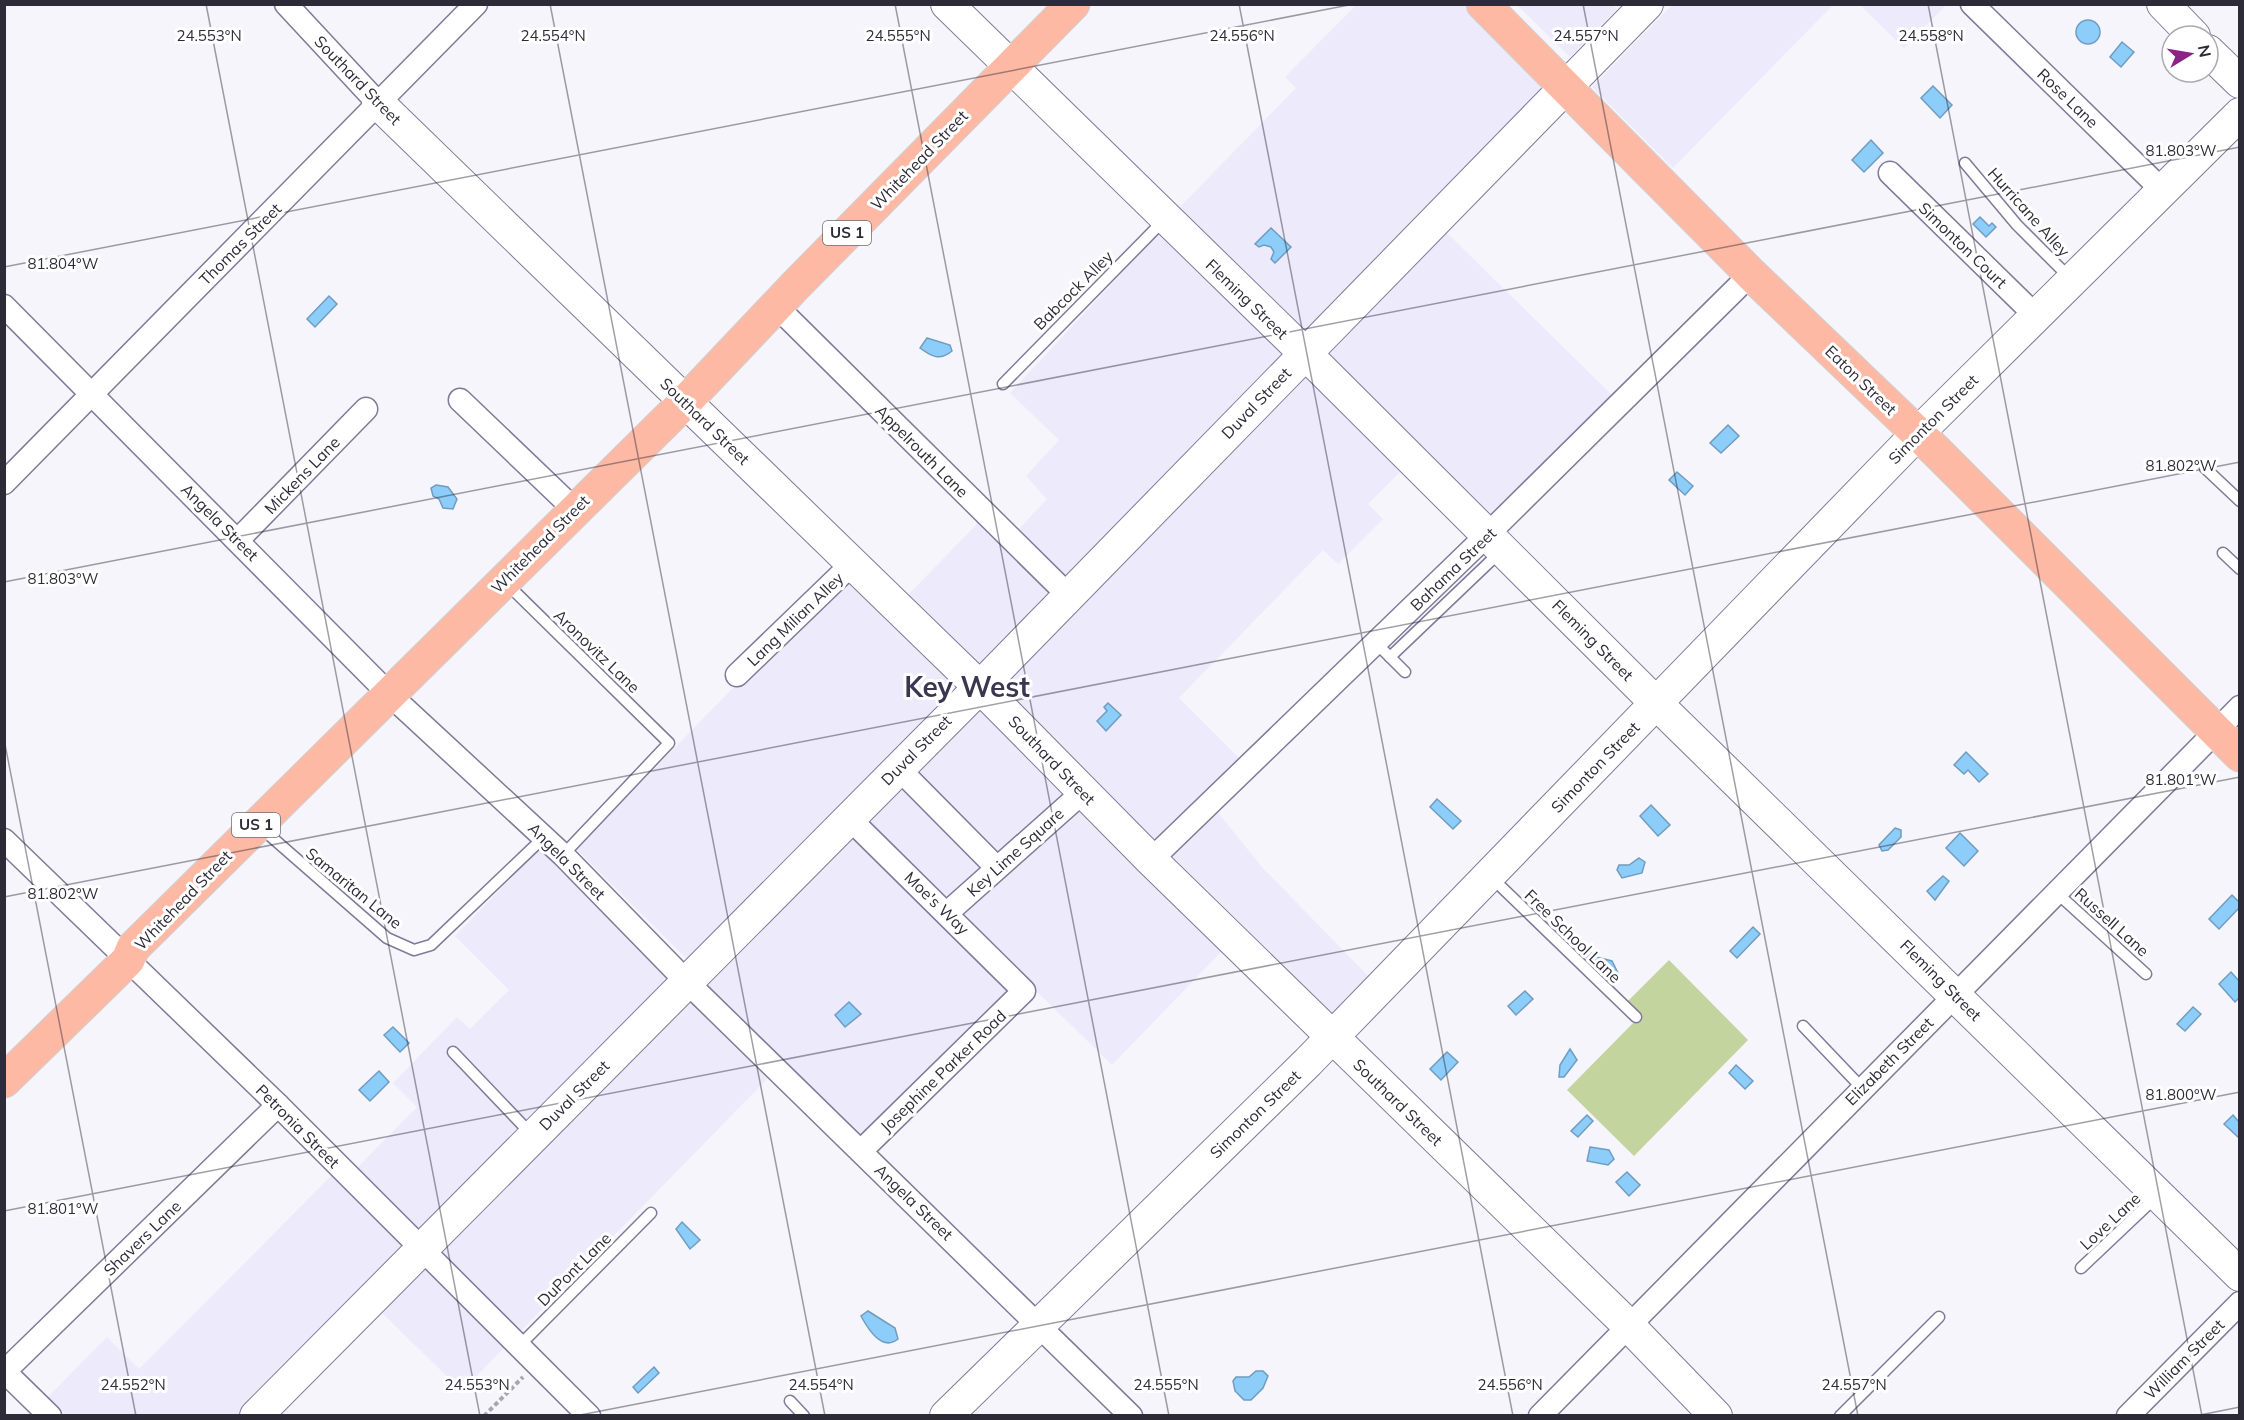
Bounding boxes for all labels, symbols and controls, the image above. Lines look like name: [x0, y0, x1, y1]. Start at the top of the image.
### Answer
north arrow: [2160, 24, 2220, 84]
text: 24.553°N: [176, 26, 242, 45]
text: 24.554°N: [520, 26, 586, 45]
text: 24.555°N: [865, 26, 931, 45]
text: 24.556°N: [1209, 26, 1275, 45]
text: 24.557°N: [1553, 26, 1619, 45]
text: 24.558°N: [1898, 26, 1964, 45]
street label: Southard Street: [310, 31, 406, 129]
text: N: [2194, 43, 2216, 59]
street label: Rose Lane: [2033, 64, 2103, 132]
street label: Whitehead Street: [866, 106, 972, 214]
text: 81.803°W: [2146, 141, 2217, 160]
street label: Hurricane Alley: [1984, 163, 2075, 261]
street label: Thomas Street: [195, 198, 286, 289]
street label: Simonton Court: [1915, 198, 2012, 292]
road number: US 1: [823, 221, 871, 245]
street label: Babcock Alley: [1029, 246, 1117, 334]
text: 81.804°W: [28, 254, 99, 273]
street label: Fleming Street: [1202, 255, 1293, 344]
street label: Eaton Street: [1821, 341, 1901, 419]
street label: Duval Street: [1217, 363, 1295, 443]
street label: Simonton Street: [1884, 370, 1982, 468]
street label: Southard Street: [656, 373, 754, 469]
street label: Appelrouth Lane: [871, 400, 973, 502]
street label: Mickens Lane: [260, 432, 344, 518]
text: 81.802°W: [2146, 456, 2217, 475]
street label: Angela Street: [177, 479, 263, 565]
street label: Whitehead Street: [487, 490, 594, 597]
street label: Bahama Street: [1406, 523, 1500, 615]
street label: Lang Milian Alley: [743, 568, 848, 670]
text: 81.803°W: [28, 569, 99, 588]
street label: Fleming Street: [1548, 595, 1638, 685]
street label: Aronovitz Lane: [550, 605, 644, 697]
district label: Key West: [904, 669, 1030, 704]
street label: Duval Street: [877, 710, 956, 789]
street label: Southard Street: [1004, 711, 1100, 809]
street label: Simonton Street: [1547, 717, 1644, 817]
text: 81.801°W: [2146, 770, 2217, 789]
street label: Key Lime Square: [962, 803, 1068, 901]
road number: US 1: [232, 813, 280, 837]
street label: Angela Street: [524, 818, 610, 904]
street label: Samaritan Lane: [302, 843, 406, 933]
street label: Whitehead Street: [130, 846, 236, 954]
street label: Moe's Way: [901, 867, 974, 939]
street label: Russell Lane: [2071, 883, 2153, 961]
text: 81.802°W: [28, 884, 99, 903]
street label: Free School Lane: [1521, 885, 1625, 987]
street label: Fleming Street: [1896, 935, 1986, 1025]
street label: Josephine Parker Road: [876, 1006, 1010, 1136]
street label: Elizabeth Street: [1841, 1012, 1938, 1109]
street label: Southard Street: [1349, 1054, 1447, 1150]
street label: Duval Street: [535, 1055, 614, 1134]
street label: Simonton Street: [1205, 1065, 1305, 1162]
street label: Petronia Street: [252, 1080, 344, 1172]
text: 81.800°W: [2146, 1085, 2217, 1104]
street label: Angela Street: [871, 1160, 958, 1245]
street label: Love Lane: [2076, 1188, 2144, 1254]
street label: Shavers Lane: [99, 1196, 185, 1280]
text: 81.801°W: [28, 1199, 99, 1218]
street label: DuPont Lane: [533, 1228, 615, 1310]
street label: William Street: [2140, 1314, 2229, 1403]
text: 24.552°N: [100, 1375, 166, 1394]
text: 24.553°N: [444, 1375, 510, 1394]
text: 24.554°N: [788, 1375, 854, 1394]
text: 24.555°N: [1133, 1375, 1199, 1394]
text: 24.556°N: [1477, 1375, 1543, 1394]
text: 24.557°N: [1821, 1375, 1887, 1394]

